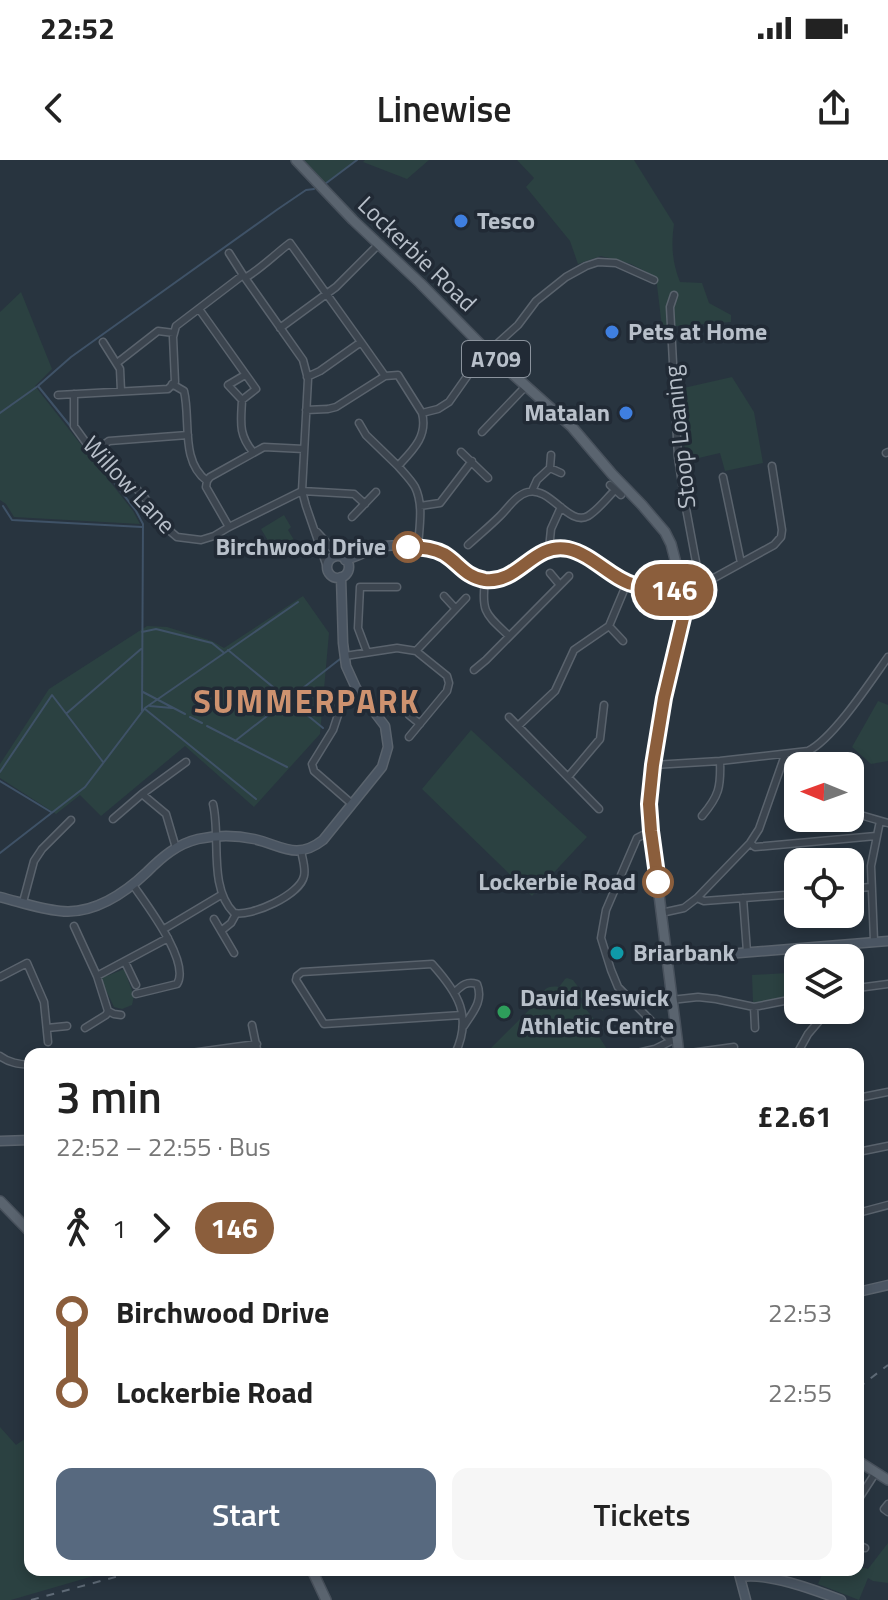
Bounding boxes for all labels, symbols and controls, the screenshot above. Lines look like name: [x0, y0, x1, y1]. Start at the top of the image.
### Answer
text: 22:52: [40, 5, 115, 51]
text: Linewise: [376, 81, 512, 136]
icon: back: [32, 86, 76, 130]
icon: share: [812, 86, 856, 130]
street label: Lockerbie Road: [350, 187, 485, 320]
place label: Tesco: [477, 202, 535, 238]
marker: Tesco: [452, 212, 470, 230]
place label: Pets at Home: [628, 313, 767, 349]
marker: Pets at Home: [603, 323, 621, 341]
road number: A709: [462, 341, 530, 377]
street label: Stoop Loaning: [654, 364, 704, 511]
place label: Matalan: [524, 394, 610, 430]
marker: Matalan: [617, 404, 635, 422]
street label: Willow Lane: [75, 427, 185, 541]
place label: Birchwood Drive: [215, 528, 386, 564]
marker: Birchwood Drive: [393, 532, 423, 562]
line badge: 146: [628, 564, 720, 616]
text: 146: [650, 568, 698, 611]
district label: SUMMERPARK: [193, 677, 421, 725]
north arrow: [784, 752, 864, 832]
map controls: [784, 752, 864, 1024]
button: locate: [784, 848, 864, 928]
place label: Lockerbie Road: [478, 863, 636, 899]
marker: Lockerbie Road: [643, 867, 673, 897]
place label: Briarbank: [633, 934, 736, 970]
marker: Briarbank: [608, 944, 626, 962]
button: layers: [784, 944, 864, 1024]
place label: David Keswick Athletic Centre: [520, 979, 674, 1043]
marker: David Keswick Athletic Centre: [495, 1003, 513, 1021]
text: 3 min: [56, 1063, 162, 1130]
text: £2.61: [757, 1093, 832, 1139]
text: 22:52 – 22:55 · Bus: [56, 1127, 271, 1166]
icon: walk: [56, 1206, 100, 1250]
icon: forward: [139, 1206, 183, 1250]
text: 146: [211, 1206, 258, 1249]
text: 1: [112, 1209, 127, 1248]
text: Birchwood Drive: [116, 1289, 329, 1335]
text: 22:53: [768, 1293, 832, 1332]
text: Lockerbie Road: [116, 1369, 313, 1415]
text: 22:55: [768, 1373, 832, 1412]
button: Start: [56, 1468, 436, 1560]
button: Tickets: [452, 1468, 832, 1560]

